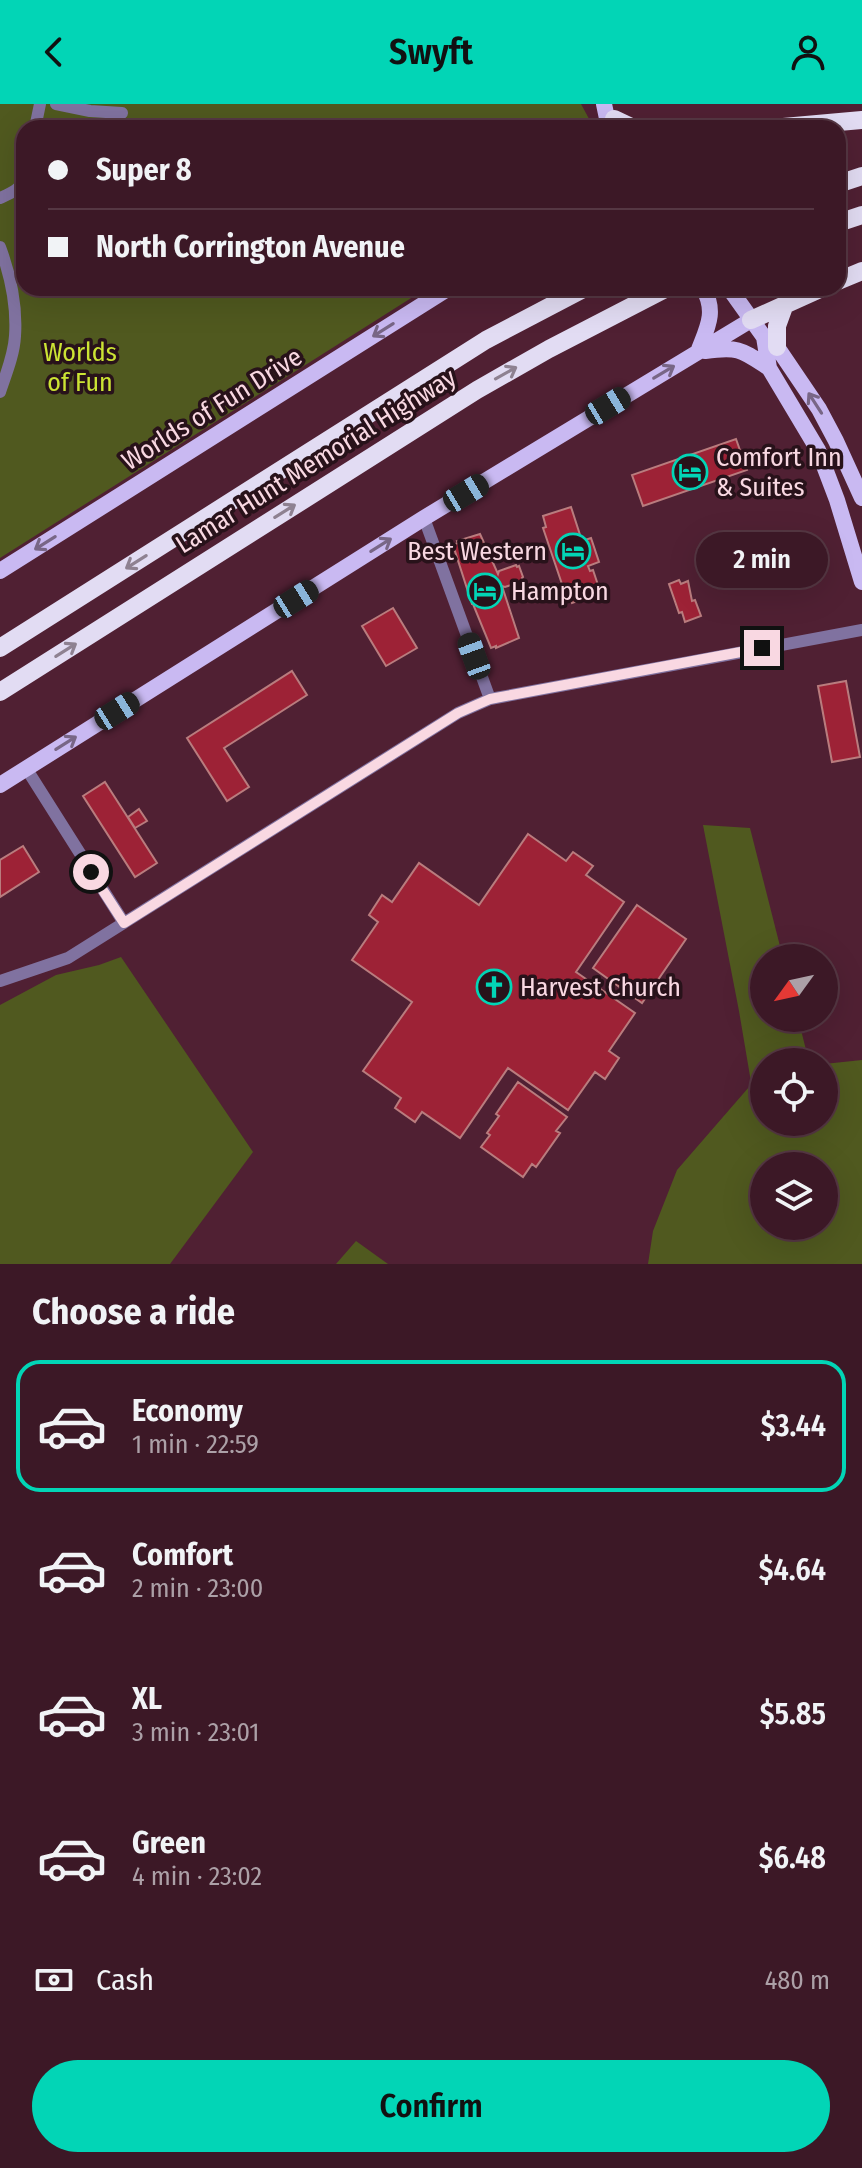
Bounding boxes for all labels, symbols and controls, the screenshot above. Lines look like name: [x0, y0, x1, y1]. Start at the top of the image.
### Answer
icon: back: [32, 30, 76, 74]
text: Swyft: [389, 30, 473, 74]
icon: person: [786, 30, 830, 74]
text: Super 8: [96, 152, 192, 188]
text: North Corrington Avenue: [96, 229, 405, 265]
one-way arrow: [372, 322, 395, 338]
park label: Worlds of Fun: [43, 337, 117, 398]
street label: Worlds of Fun Drive: [116, 341, 308, 477]
street label: Lamar Hunt Memorial Highway: [170, 362, 462, 560]
one-way arrow: [652, 364, 675, 380]
one-way arrow: [494, 365, 517, 381]
car: [581, 383, 635, 429]
one-way arrow: [806, 392, 822, 415]
place label: Comfort Inn & Suites: [716, 442, 842, 503]
hotel icon: Comfort Inn & Suites: [671, 453, 709, 491]
car: [439, 470, 493, 516]
one-way arrow: [274, 502, 296, 519]
hotel icon: Best Western: [554, 532, 592, 570]
callout: 2 min: [696, 532, 828, 588]
one-way arrow: [34, 536, 57, 552]
place label: Best Western: [407, 536, 547, 567]
one-way arrow: [369, 537, 392, 553]
text: 2 min: [733, 544, 791, 575]
one-way arrow: [125, 554, 148, 570]
hotel icon: Hampton: [466, 572, 504, 610]
car: [269, 576, 323, 622]
place label: Hampton: [511, 576, 609, 607]
car: [455, 629, 493, 683]
route end: [744, 630, 780, 666]
one-way arrow: [54, 642, 77, 658]
car: [90, 688, 144, 734]
one-way arrow: [54, 735, 77, 751]
route start: [73, 854, 109, 890]
north arrow: [750, 944, 838, 1032]
map controls: [750, 944, 838, 1240]
church icon: Harvest Church: [475, 968, 513, 1006]
place label: Harvest Church: [520, 972, 681, 1003]
button: locate: [750, 1048, 838, 1136]
button: layers: [750, 1152, 838, 1240]
text: Choose a ride: [32, 1290, 235, 1334]
icon: car: [36, 1390, 108, 1462]
text: Economy: [132, 1393, 243, 1429]
text: $3.44: [761, 1408, 826, 1444]
text: 1 min · 22:59: [132, 1429, 259, 1460]
icon: car: [36, 1534, 108, 1606]
text: Comfort: [132, 1537, 233, 1573]
text: $4.64: [759, 1552, 826, 1588]
text: 2 min · 23:00: [132, 1573, 263, 1604]
icon: car: [36, 1678, 108, 1750]
text: XL: [132, 1681, 162, 1717]
text: $5.85: [760, 1696, 826, 1732]
text: 3 min · 23:01: [132, 1717, 260, 1748]
icon: car: [36, 1822, 108, 1894]
text: Green: [132, 1825, 206, 1861]
text: $6.48: [759, 1840, 826, 1876]
text: 4 min · 23:02: [132, 1861, 262, 1892]
icon: cash: [32, 1958, 76, 2002]
text: Cash: [96, 1962, 154, 1998]
text: 480 m: [765, 1965, 830, 1996]
button: Confirm: [32, 2060, 830, 2152]

